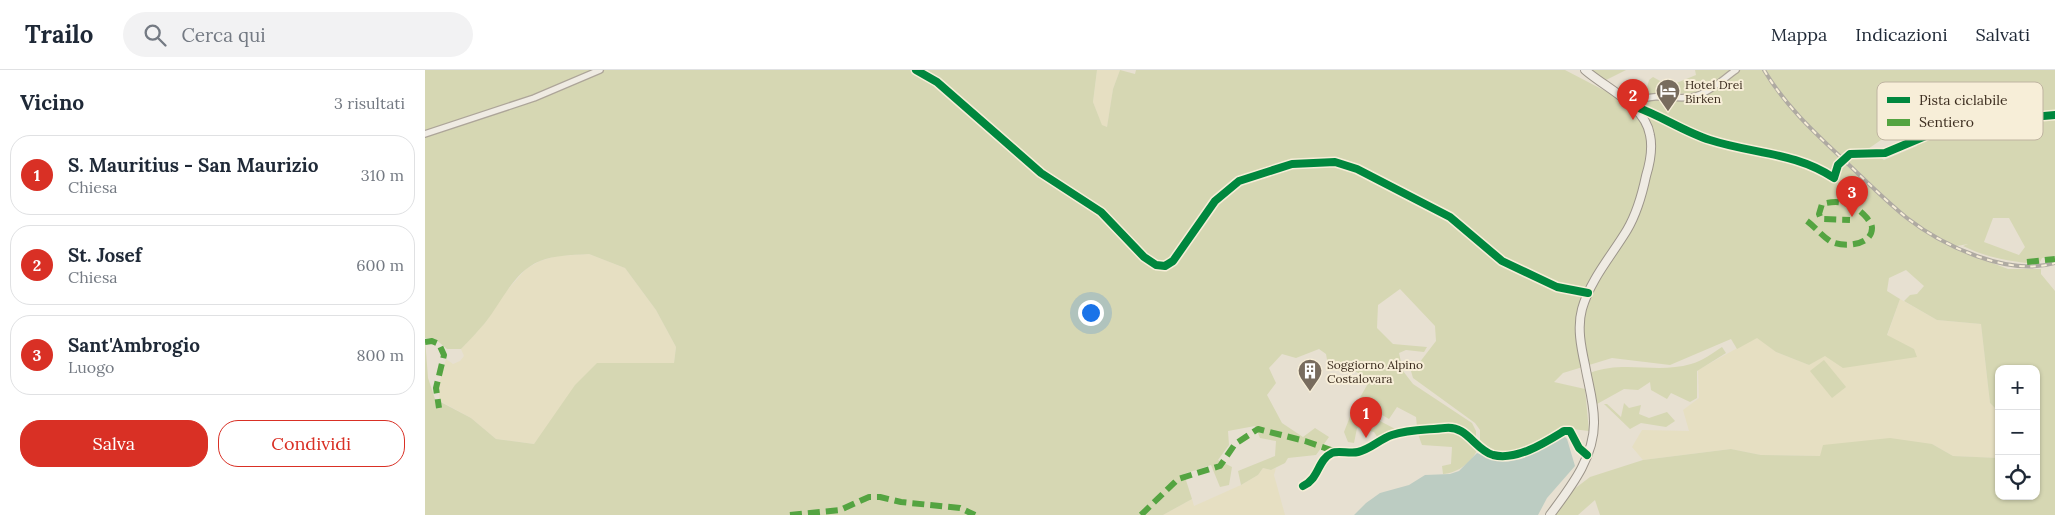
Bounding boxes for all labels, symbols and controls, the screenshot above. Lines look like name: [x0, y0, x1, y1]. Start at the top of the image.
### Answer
search box: [123, 12, 473, 57]
text: Trailo: [25, 19, 93, 50]
icon: search: [141, 21, 169, 49]
text: Cerca qui: [181, 23, 266, 47]
text: Mappa: [1771, 23, 1827, 46]
text: Indicazioni: [1855, 23, 1948, 46]
text: Salvati: [1976, 23, 2030, 46]
place label: Hotel Drei Birken: [1685, 77, 1743, 106]
hotel icon: Hotel Drei Birken: [1655, 78, 1681, 112]
pin: 2: [1617, 79, 1649, 120]
legend: [1877, 82, 2043, 140]
text: Vicino: [20, 89, 84, 116]
text: Pista ciclabile: [1919, 91, 2008, 109]
text: 3 risultati: [334, 93, 405, 113]
text: Sentiero: [1919, 113, 1974, 131]
text: S. Mauritius - San Maurizio: [68, 153, 319, 177]
text: 1: [34, 165, 40, 185]
text: 310 m: [361, 165, 404, 185]
pin: 3: [1836, 176, 1868, 217]
text: Chiesa: [68, 177, 118, 197]
text: St. Josef: [68, 243, 142, 267]
text: 2: [33, 255, 41, 275]
text: 600 m: [356, 255, 404, 275]
text: Chiesa: [68, 267, 118, 287]
your location: [1078, 300, 1104, 326]
text: Sant'Ambrogio: [68, 333, 200, 357]
text: 3: [33, 345, 41, 365]
text: 800 m: [357, 345, 404, 365]
text: Luogo: [68, 357, 114, 377]
place label: Soggiorno Alpino Costalovara: [1327, 357, 1423, 386]
building icon: Soggiorno Alpino Costalovara: [1297, 358, 1323, 392]
map controls: [1995, 365, 2040, 500]
button: +: [1995, 365, 2040, 410]
pin: 1: [1350, 397, 1382, 438]
button: −: [1995, 410, 2040, 455]
button: Salva: [20, 420, 208, 467]
button: Condividi: [218, 420, 405, 467]
button: locate: [1995, 455, 2040, 500]

